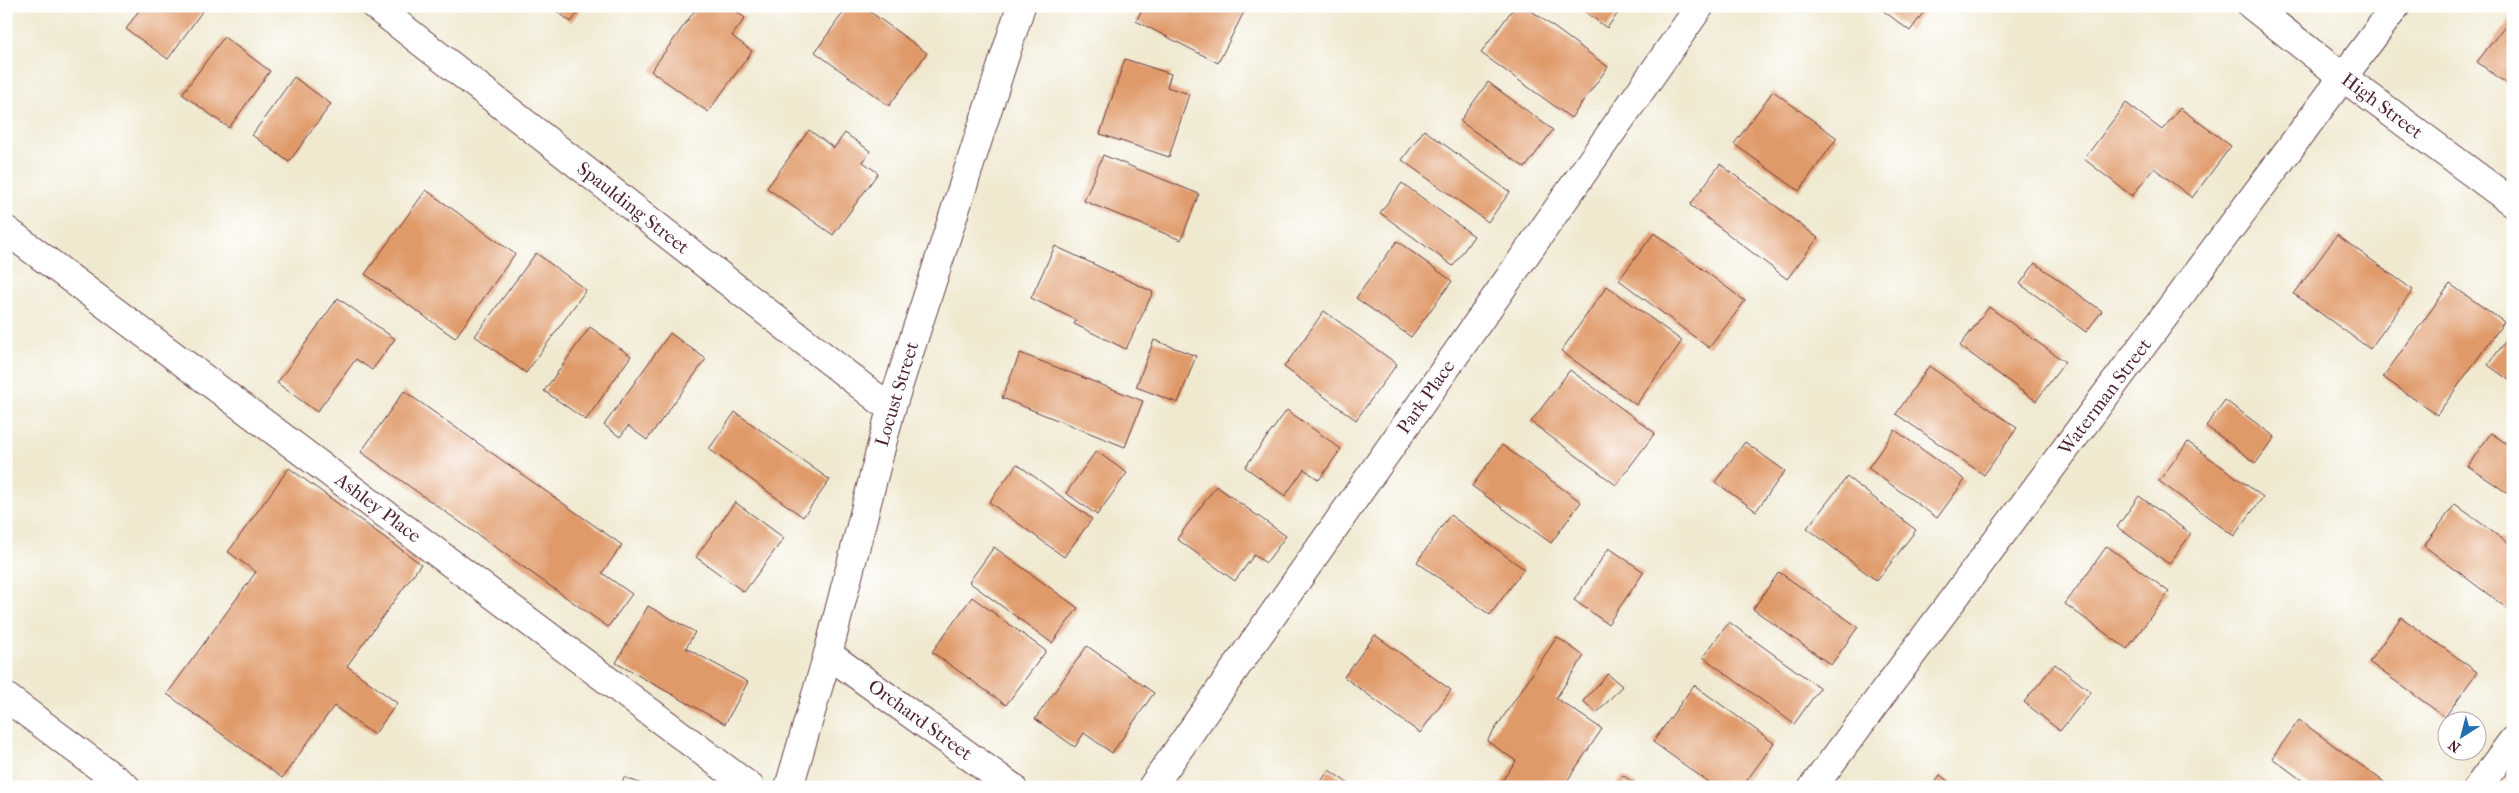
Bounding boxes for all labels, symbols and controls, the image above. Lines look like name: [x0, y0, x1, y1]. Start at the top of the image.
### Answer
street label: High Street: [2337, 68, 2427, 144]
street label: Spaulding Street: [573, 157, 694, 259]
street label: Waterman Street: [2053, 334, 2156, 460]
street label: Locust Street: [871, 339, 923, 449]
street label: Park Place: [1393, 356, 1459, 438]
street label: Ashley Place: [330, 468, 425, 547]
street label: Orchard Street: [864, 675, 976, 765]
north arrow: [2436, 710, 2486, 760]
text: N: [2445, 736, 2464, 756]

